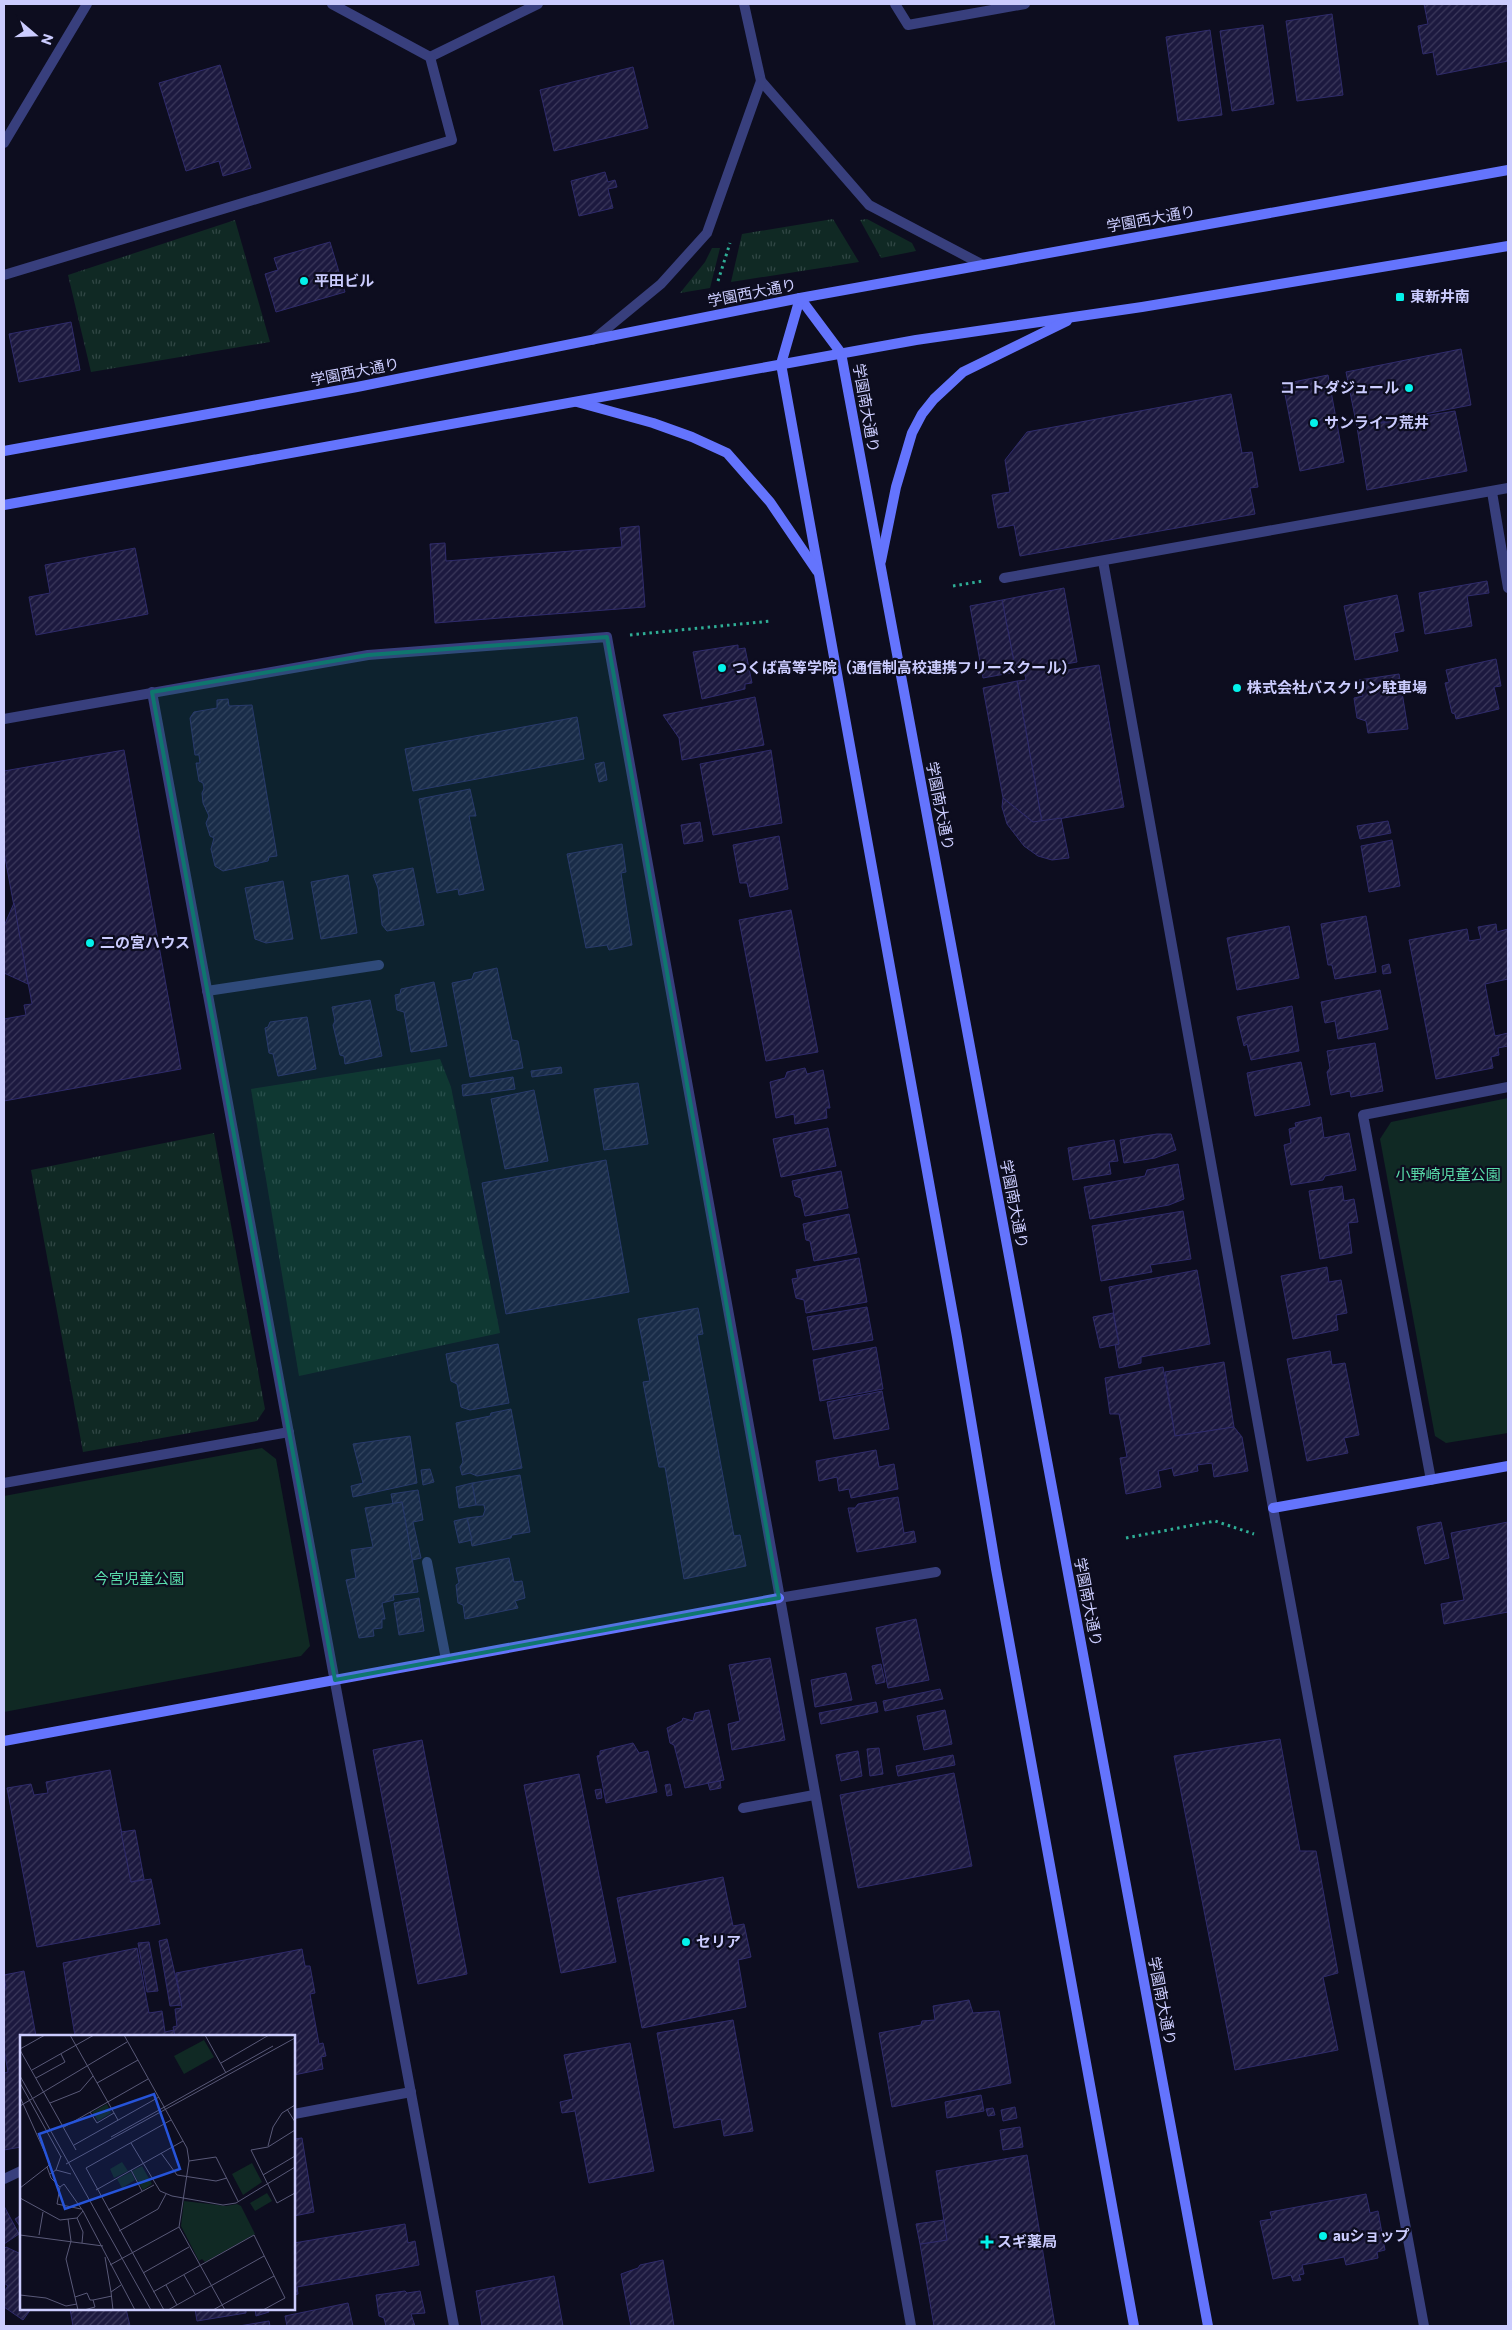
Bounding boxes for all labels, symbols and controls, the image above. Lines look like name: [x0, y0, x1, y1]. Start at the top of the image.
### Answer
north arrow: [10, 10, 60, 60]
text: N: [38, 32, 58, 47]
street label: 学園西大通り: [1105, 201, 1197, 235]
place label: 平田ビル: [314, 271, 374, 289]
marker: 平田ビル: [298, 275, 310, 287]
street label: 学園西大通り: [706, 275, 798, 309]
place label: 東新井南: [1410, 287, 1470, 305]
marker: 東新井南: [1394, 291, 1406, 303]
street label: 学園西大通り: [309, 354, 401, 388]
street label: 学園南大通り: [850, 362, 884, 454]
place label: コートダジュール: [1280, 378, 1399, 396]
marker: コートダジュール: [1403, 382, 1415, 394]
place label: サンライフ荒井: [1324, 413, 1429, 431]
marker: サンライフ荒井: [1308, 417, 1320, 429]
place label: つくば高等学院（通信制高校連携フリースクール）: [732, 658, 1076, 676]
marker: つくば高等学院（通信制高校連携フリースクール）: [716, 662, 728, 674]
place label: 株式会社バスクリン駐車場: [1247, 678, 1427, 696]
marker: 株式会社バスクリン駐車場: [1231, 682, 1243, 694]
street label: 学園南大通り: [924, 760, 958, 852]
place label: 二の宮ハウス: [100, 933, 190, 951]
marker: 二の宮ハウス: [84, 937, 96, 949]
street label: 学園南大通り: [998, 1158, 1032, 1250]
park label: 小野崎児童公園: [1395, 1165, 1501, 1183]
street label: 学園南大通り: [1072, 1556, 1106, 1648]
park label: 今宮児童公園: [94, 1569, 184, 1587]
place label: セリア: [696, 1932, 741, 1950]
marker: セリア: [680, 1936, 692, 1948]
street label: 学園南大通り: [1146, 1955, 1180, 2047]
inset map: [20, 2035, 295, 2310]
place label: auショップ: [1333, 2226, 1409, 2244]
marker: auショップ: [1317, 2230, 1329, 2242]
place label: スギ薬局: [997, 2232, 1057, 2250]
marker: スギ薬局: [981, 2236, 993, 2248]

